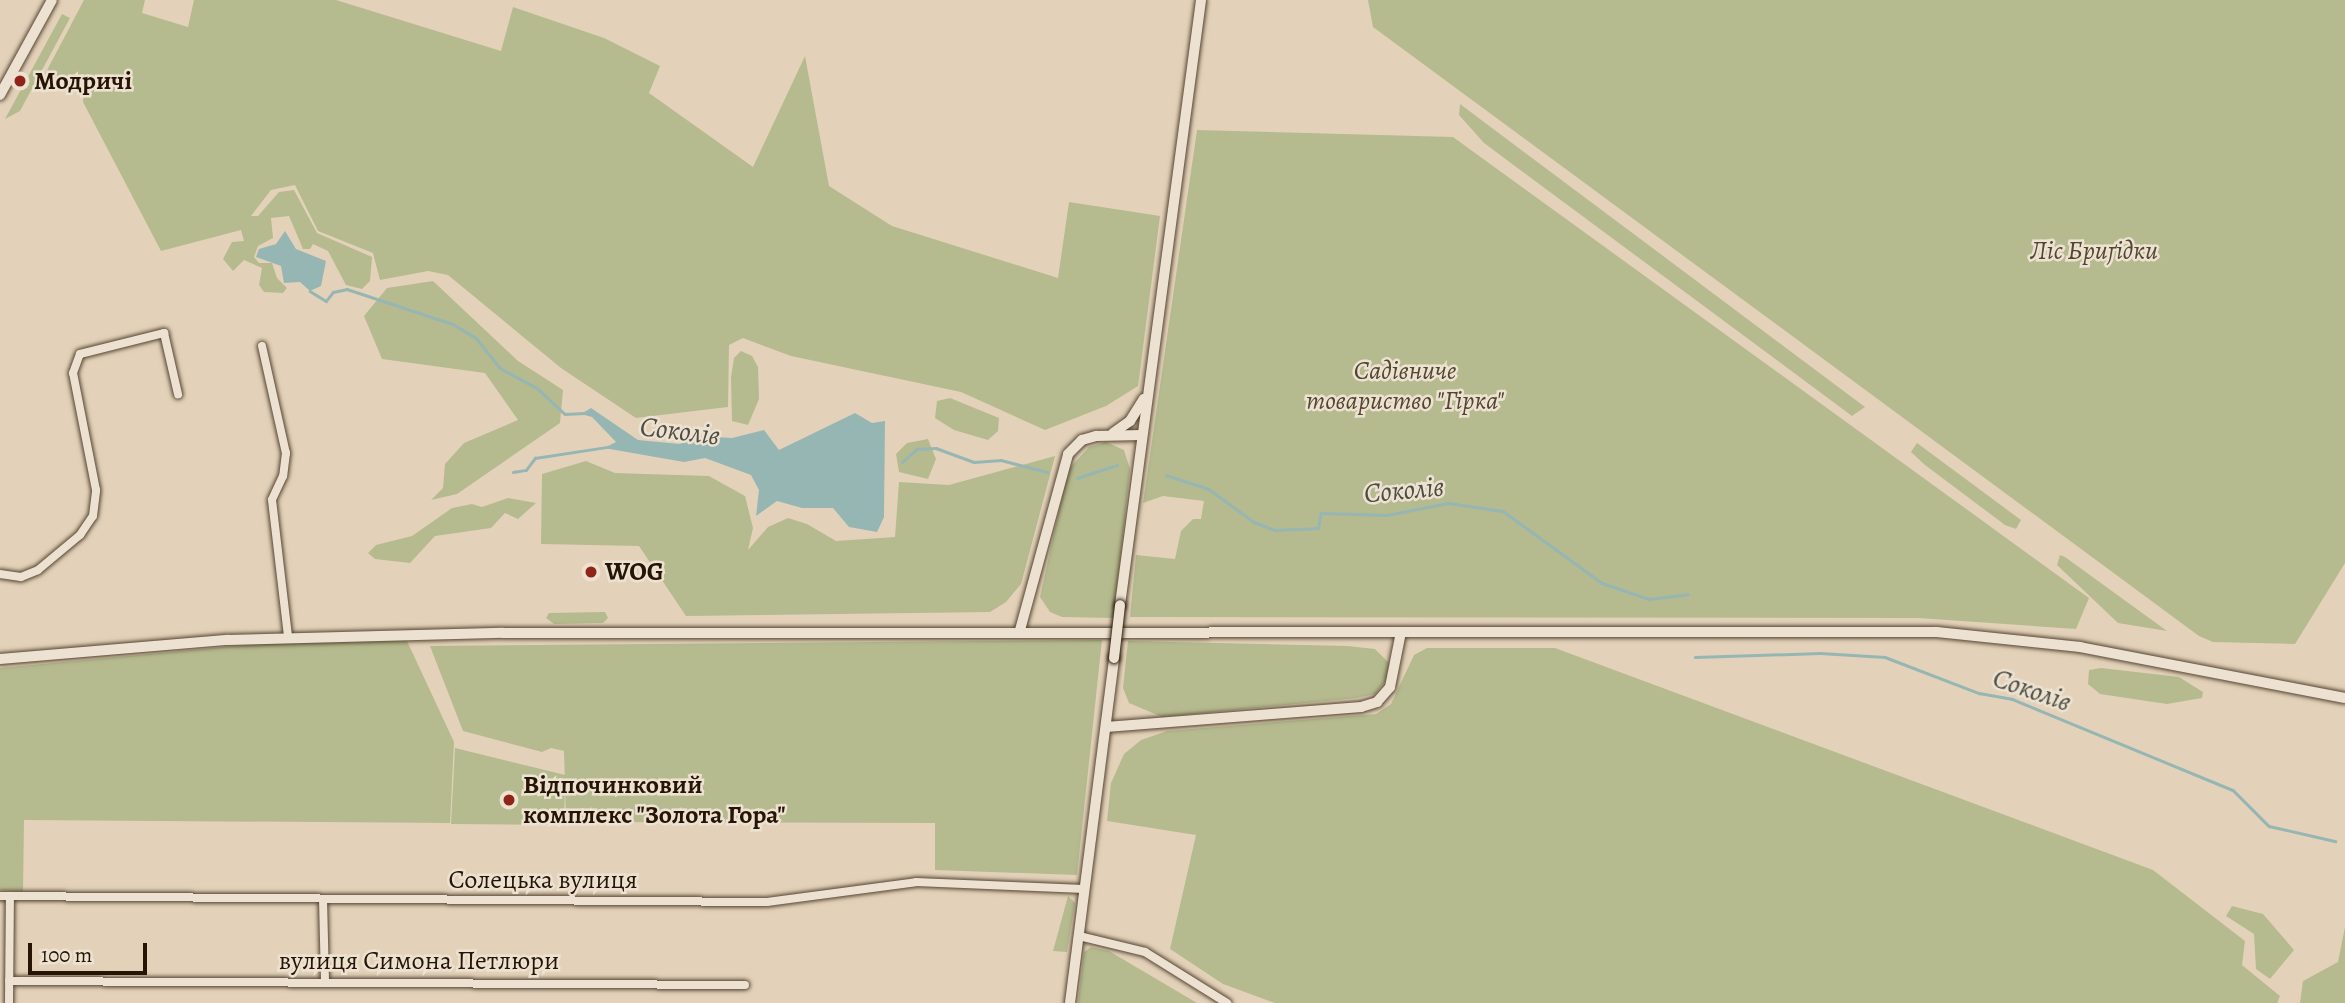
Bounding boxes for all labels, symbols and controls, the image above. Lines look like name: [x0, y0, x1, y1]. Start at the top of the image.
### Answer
place label: Модричі: [34, 65, 132, 97]
marker: Модричі: [12, 73, 28, 89]
park label: Ліс Бриґідки: [2030, 235, 2158, 267]
park label: Садівниче товариство "Гірка": [1306, 355, 1504, 416]
water label: Соколів: [638, 409, 722, 453]
water label: Соколів: [1362, 470, 1446, 510]
place label: WOG: [605, 556, 664, 588]
marker: WOG: [583, 564, 599, 580]
water label: Соколів: [1988, 661, 2076, 719]
place label: Відпочинковий комплекс "Золота Гора": [523, 769, 786, 830]
marker: Відпочинковий комплекс "Золота Гора": [501, 792, 517, 808]
street label: Солецька вулиця: [449, 864, 637, 896]
scale bar: [32, 930, 150, 974]
text: 100 m: [41, 941, 92, 969]
street label: вулиця Симона Петлюри: [279, 945, 559, 977]

